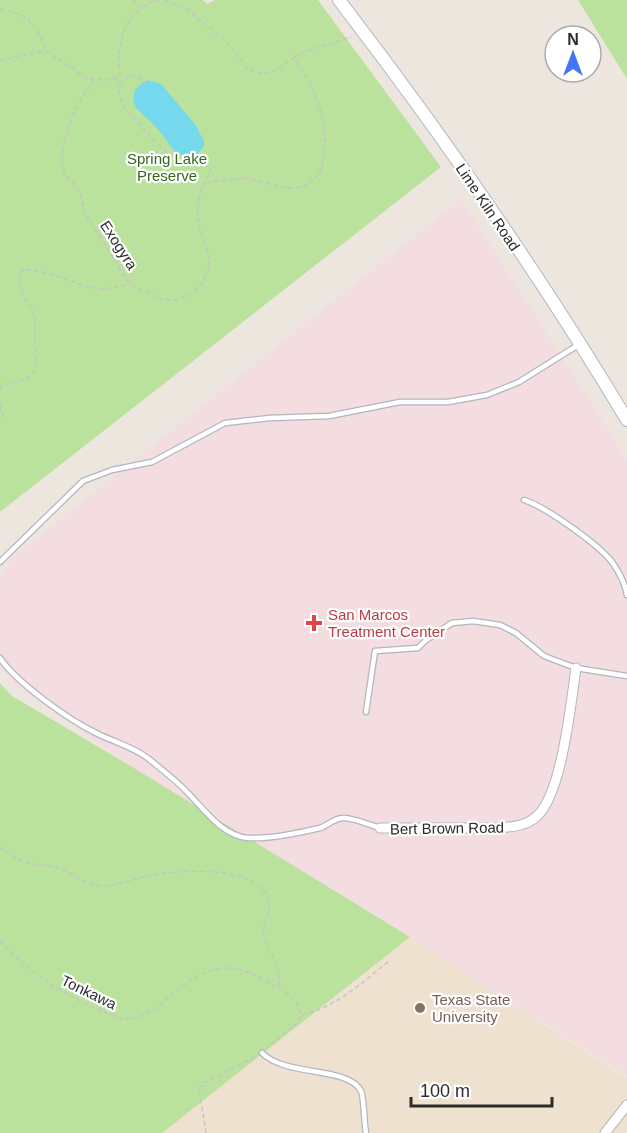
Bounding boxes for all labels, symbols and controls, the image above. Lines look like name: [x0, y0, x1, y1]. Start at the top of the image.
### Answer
north arrow: [543, 24, 603, 84]
text: N: [567, 31, 579, 48]
park label: Spring Lake Preserve: [127, 150, 207, 184]
street label: Lime Kiln Road: [453, 160, 523, 254]
street label: Exogyra: [97, 217, 141, 273]
place label: San Marcos Treatment Center: [328, 606, 445, 640]
marker: San Marcos Treatment Center: [305, 614, 323, 632]
street label: Bert Brown Road: [390, 819, 504, 837]
street label: Tonkawa: [59, 971, 120, 1013]
place label: Texas State University: [432, 991, 510, 1025]
marker: Texas State University: [413, 1001, 427, 1015]
scale bar: [411, 1070, 552, 1108]
text: 100 m: [420, 1081, 470, 1101]

